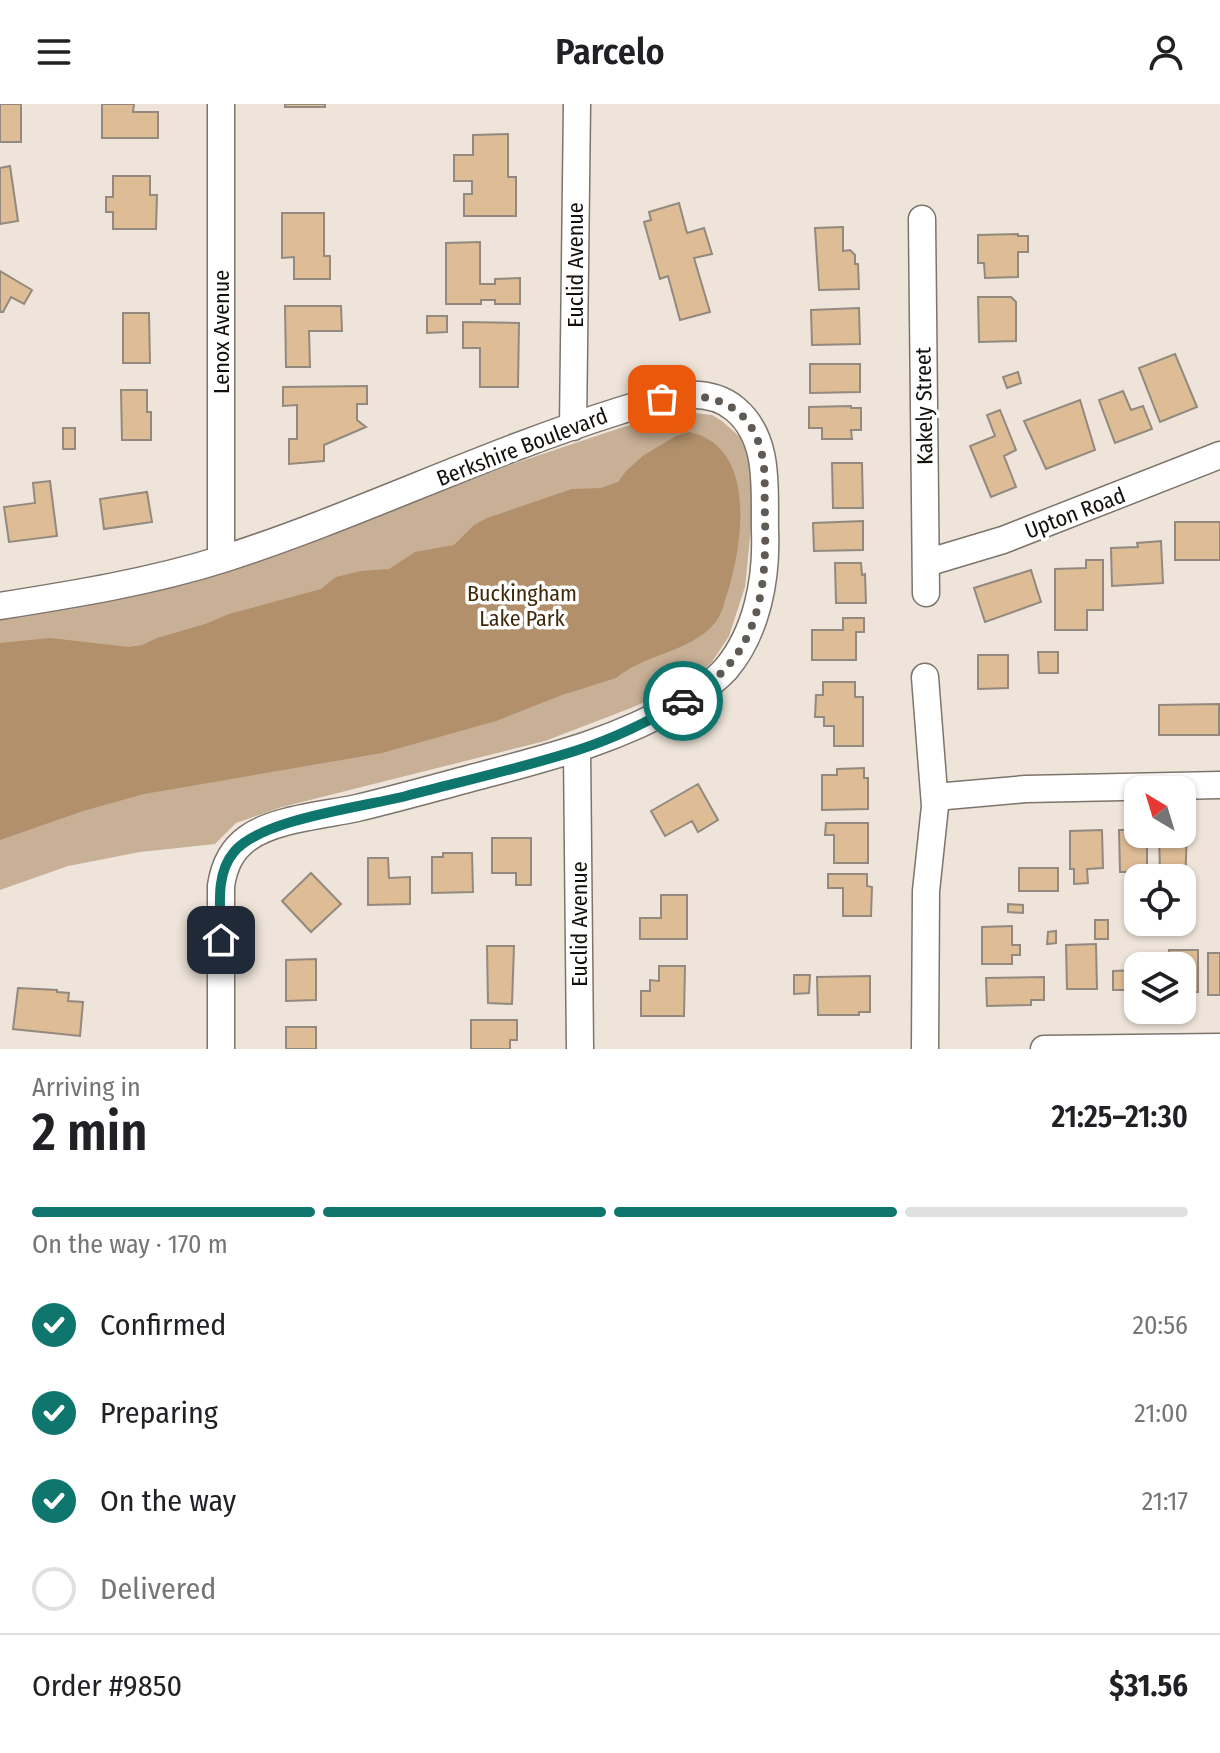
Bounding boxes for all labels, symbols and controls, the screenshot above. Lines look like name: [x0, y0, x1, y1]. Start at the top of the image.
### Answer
icon: menu: [32, 30, 76, 74]
text: Parcelo: [555, 30, 665, 74]
icon: person: [1144, 30, 1188, 74]
street label: Euclid Avenue: [562, 202, 589, 328]
street label: Lenox Avenue: [208, 270, 235, 394]
street label: Kakely Street: [909, 346, 939, 465]
pin: [628, 365, 696, 433]
icon: bag: [640, 377, 684, 421]
street label: Berkshire Boulevard: [433, 402, 611, 492]
street label: Upton Road: [1021, 482, 1129, 544]
park label: Buckingham Lake Park: [467, 580, 577, 632]
courier: [643, 661, 723, 741]
icon: car: [661, 679, 705, 723]
north arrow: [1124, 776, 1196, 848]
map controls: [1124, 776, 1196, 1024]
street label: Euclid Avenue: [566, 861, 593, 987]
button: locate: [1124, 864, 1196, 936]
pin: [187, 906, 255, 974]
icon: home: [199, 918, 243, 962]
button: layers: [1124, 952, 1196, 1024]
text: Arriving in: [32, 1072, 141, 1103]
text: 21:25–21:30: [1051, 1099, 1188, 1135]
text: 2 min: [32, 1101, 148, 1164]
text: On the way · 170 m: [32, 1229, 228, 1260]
icon: check: [32, 1303, 76, 1347]
text: Confirmed: [100, 1307, 226, 1343]
text: 20:56: [1133, 1310, 1188, 1341]
icon: check: [32, 1391, 76, 1435]
text: Preparing: [100, 1395, 218, 1431]
text: 21:00: [1134, 1398, 1188, 1429]
icon: check: [32, 1479, 76, 1523]
text: On the way: [100, 1483, 236, 1519]
text: 21:17: [1142, 1486, 1188, 1517]
text: Delivered: [100, 1571, 216, 1607]
text: Order #9850: [32, 1668, 182, 1704]
text: $31.56: [1109, 1668, 1188, 1704]

